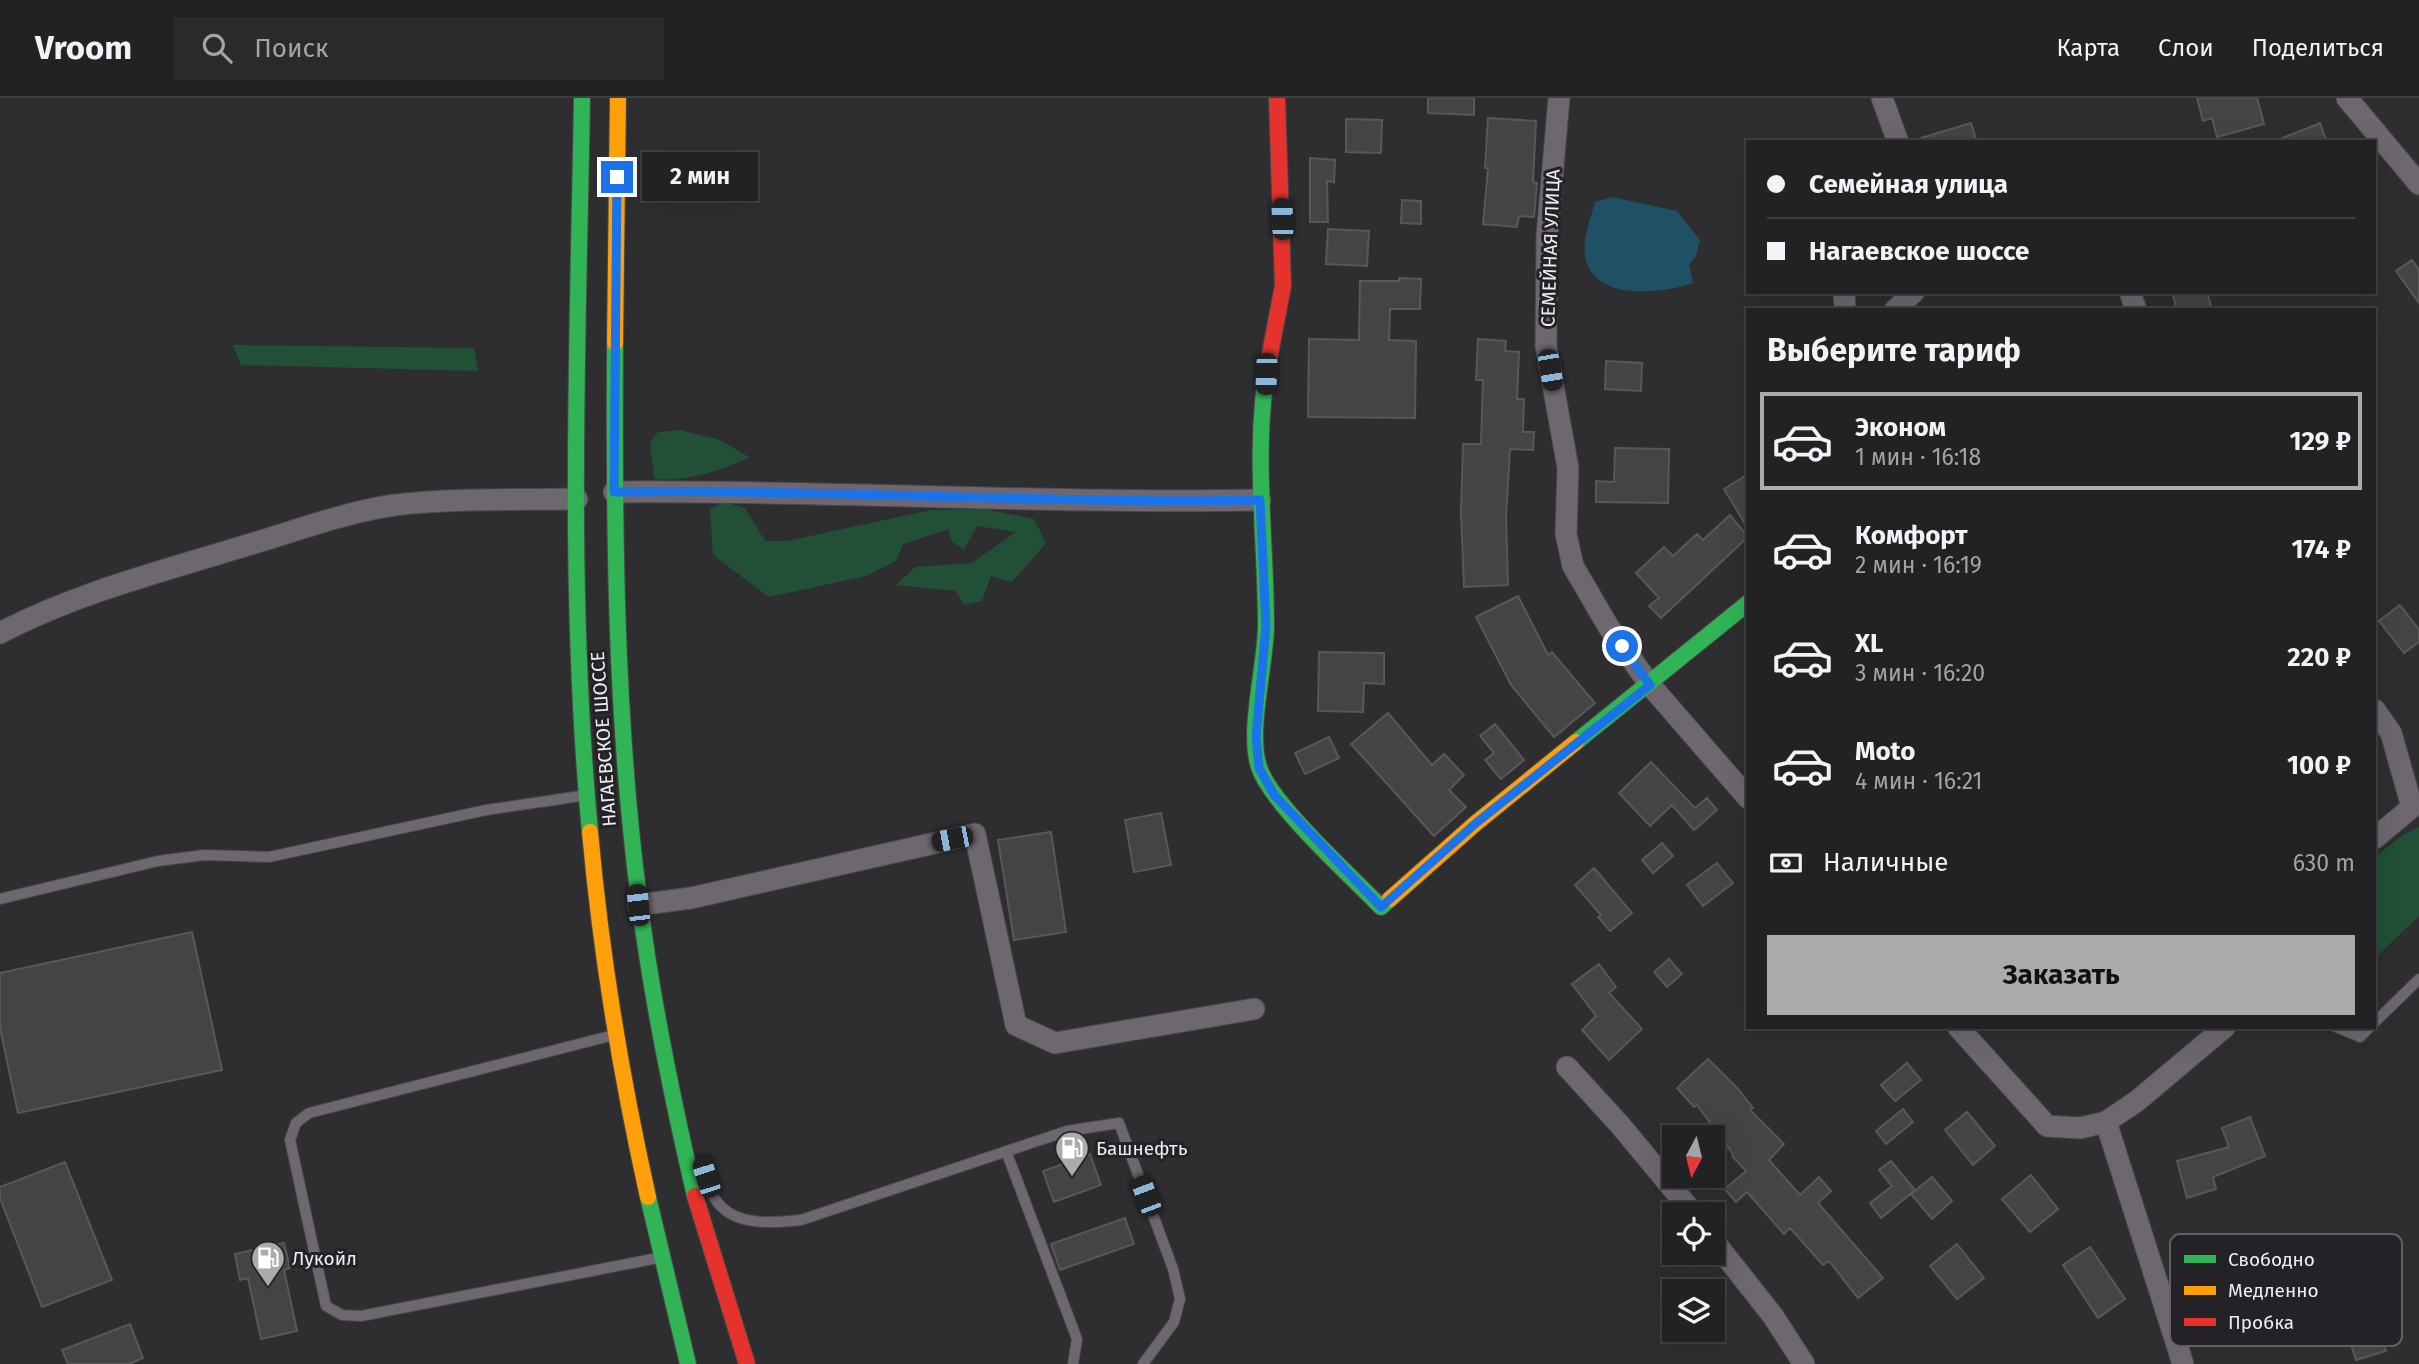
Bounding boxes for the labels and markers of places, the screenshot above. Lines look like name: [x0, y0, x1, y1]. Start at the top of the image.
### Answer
fuel station icon: Башнефть: [1053, 1129, 1091, 1178]
place label: Башнефть: [1096, 1137, 1188, 1160]
fuel station icon: Лукойл: [249, 1239, 287, 1288]
place label: Лукойл: [292, 1247, 357, 1270]

